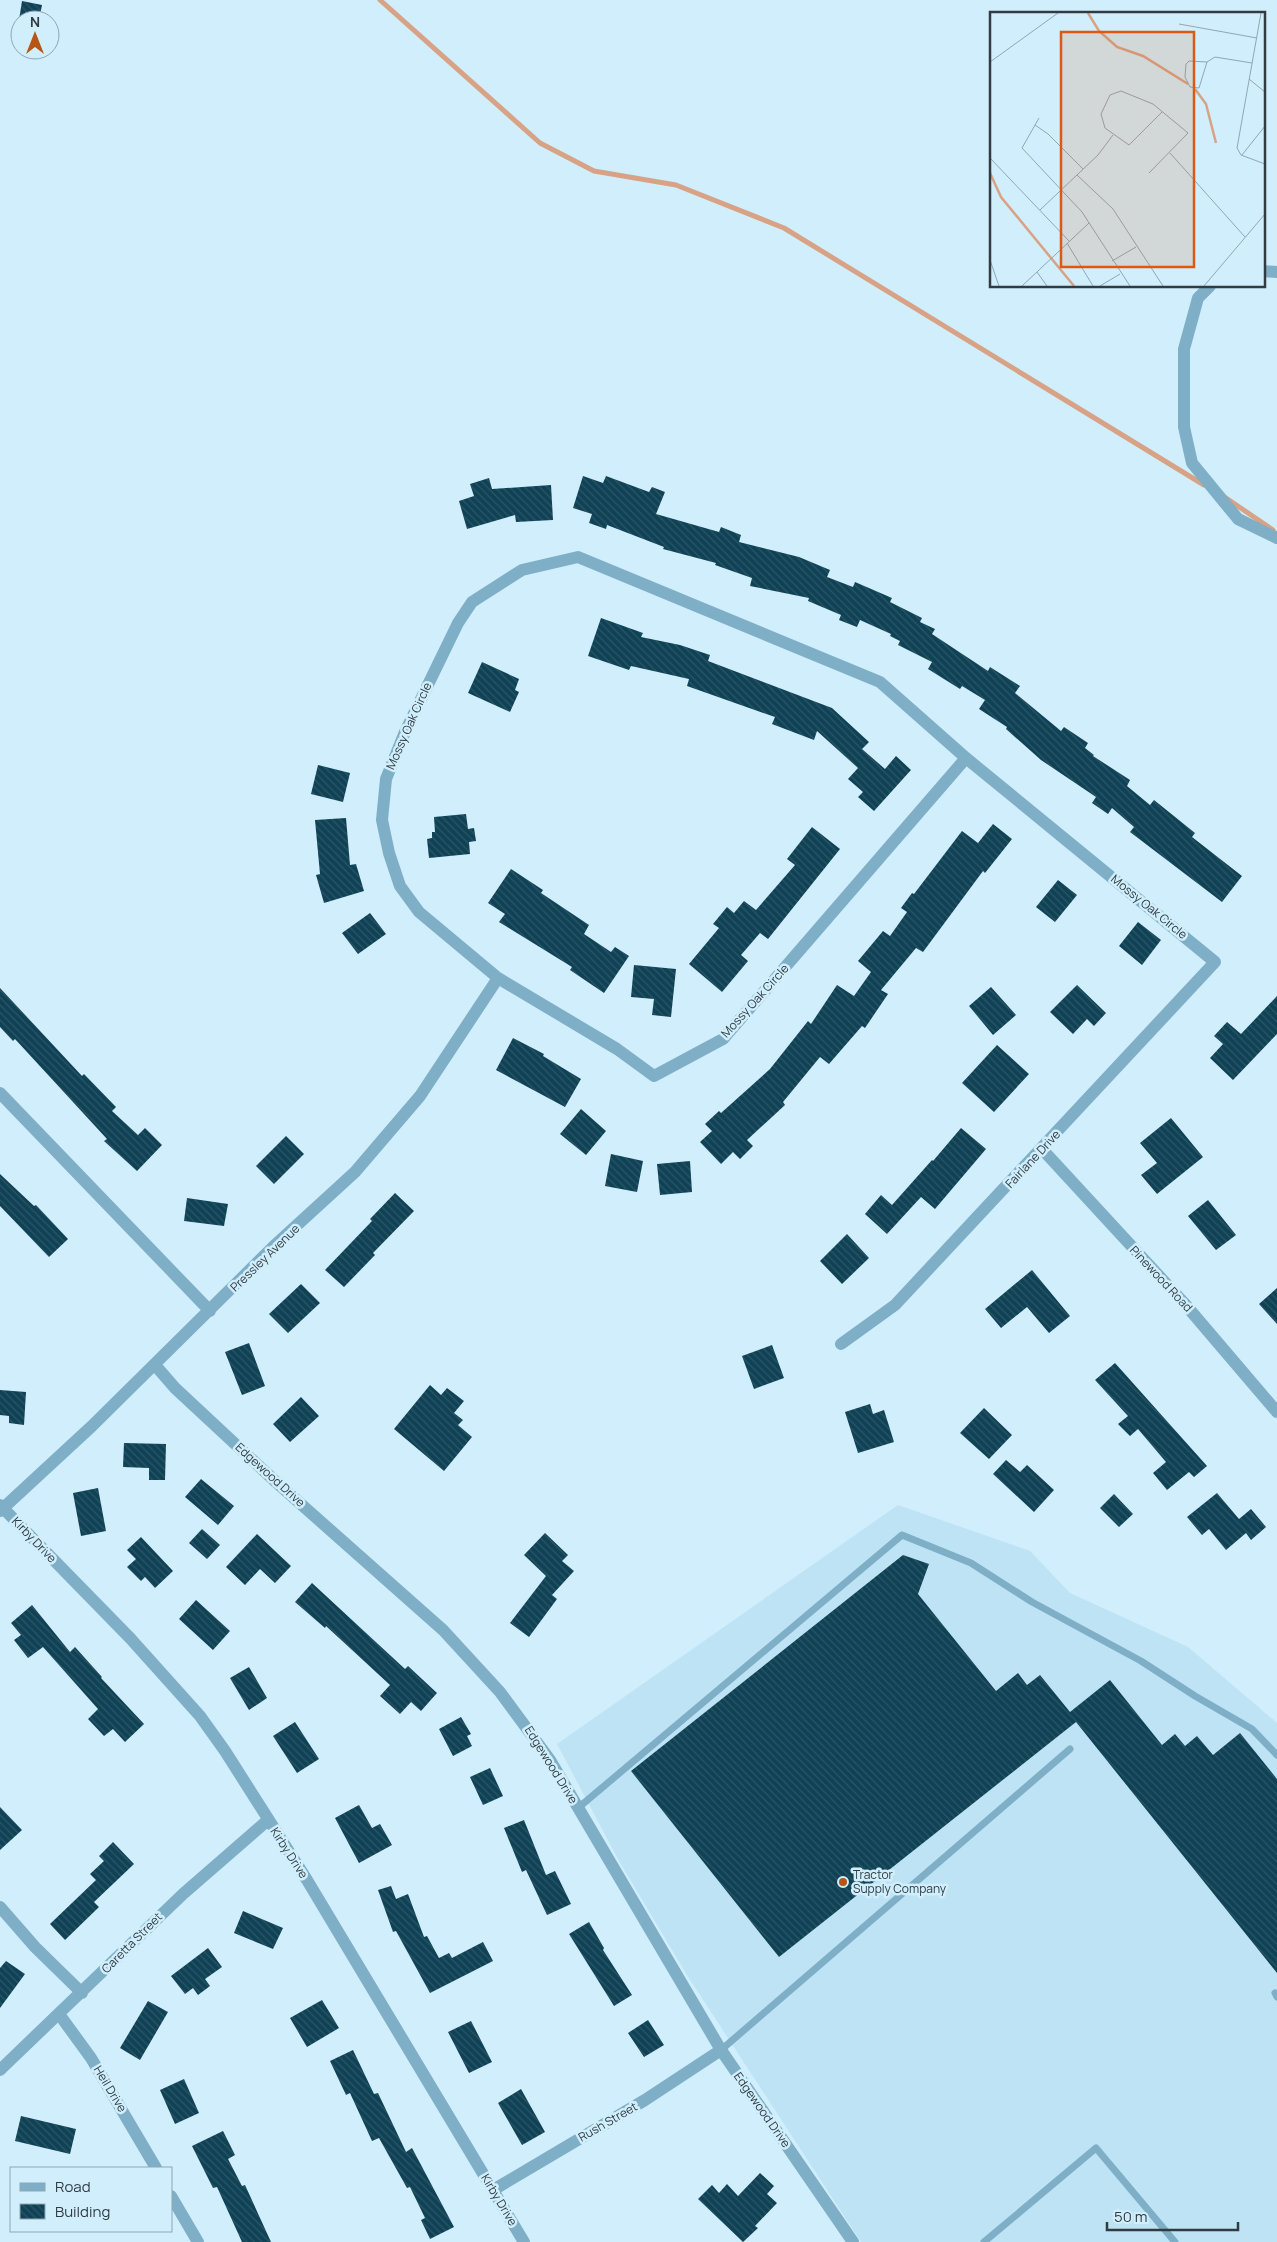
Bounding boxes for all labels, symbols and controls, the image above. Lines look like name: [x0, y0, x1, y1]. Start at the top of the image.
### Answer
north arrow: [10, 10, 60, 60]
text: N: [30, 12, 40, 31]
inset map: [990, 12, 1264, 288]
street label: Mossy Oak Circle: [382, 679, 435, 772]
street label: Mossy Oak Circle: [1108, 870, 1191, 943]
street label: Mossy Oak Circle: [717, 960, 792, 1041]
street label: Fairlane Drive: [1001, 1126, 1064, 1191]
street label: Pressley Avenue: [226, 1220, 303, 1295]
street label: Pinewood Road: [1126, 1242, 1197, 1316]
street label: Edgewood Drive: [232, 1439, 309, 1511]
street label: Kirby Drive: [8, 1513, 61, 1566]
street label: Edgewood Drive: [521, 1723, 582, 1807]
street label: Kirby Drive: [267, 1824, 312, 1882]
place label: Tractor Supply Company: [853, 1866, 947, 1897]
marker: Tractor Supply Company: [837, 1876, 849, 1888]
street label: Caretta Street: [97, 1908, 166, 1977]
street label: Heil Drive: [90, 2062, 131, 2115]
street label: Edgewood Drive: [730, 2069, 795, 2151]
street label: Rush Street: [575, 2098, 641, 2145]
legend: [10, 2167, 172, 2232]
street label: Kirby Drive: [477, 2171, 522, 2229]
text: Road: [55, 2176, 91, 2197]
scale bar: [1107, 2200, 1238, 2232]
text: Building: [55, 2201, 110, 2222]
text: 50 m: [1114, 2206, 1148, 2227]

